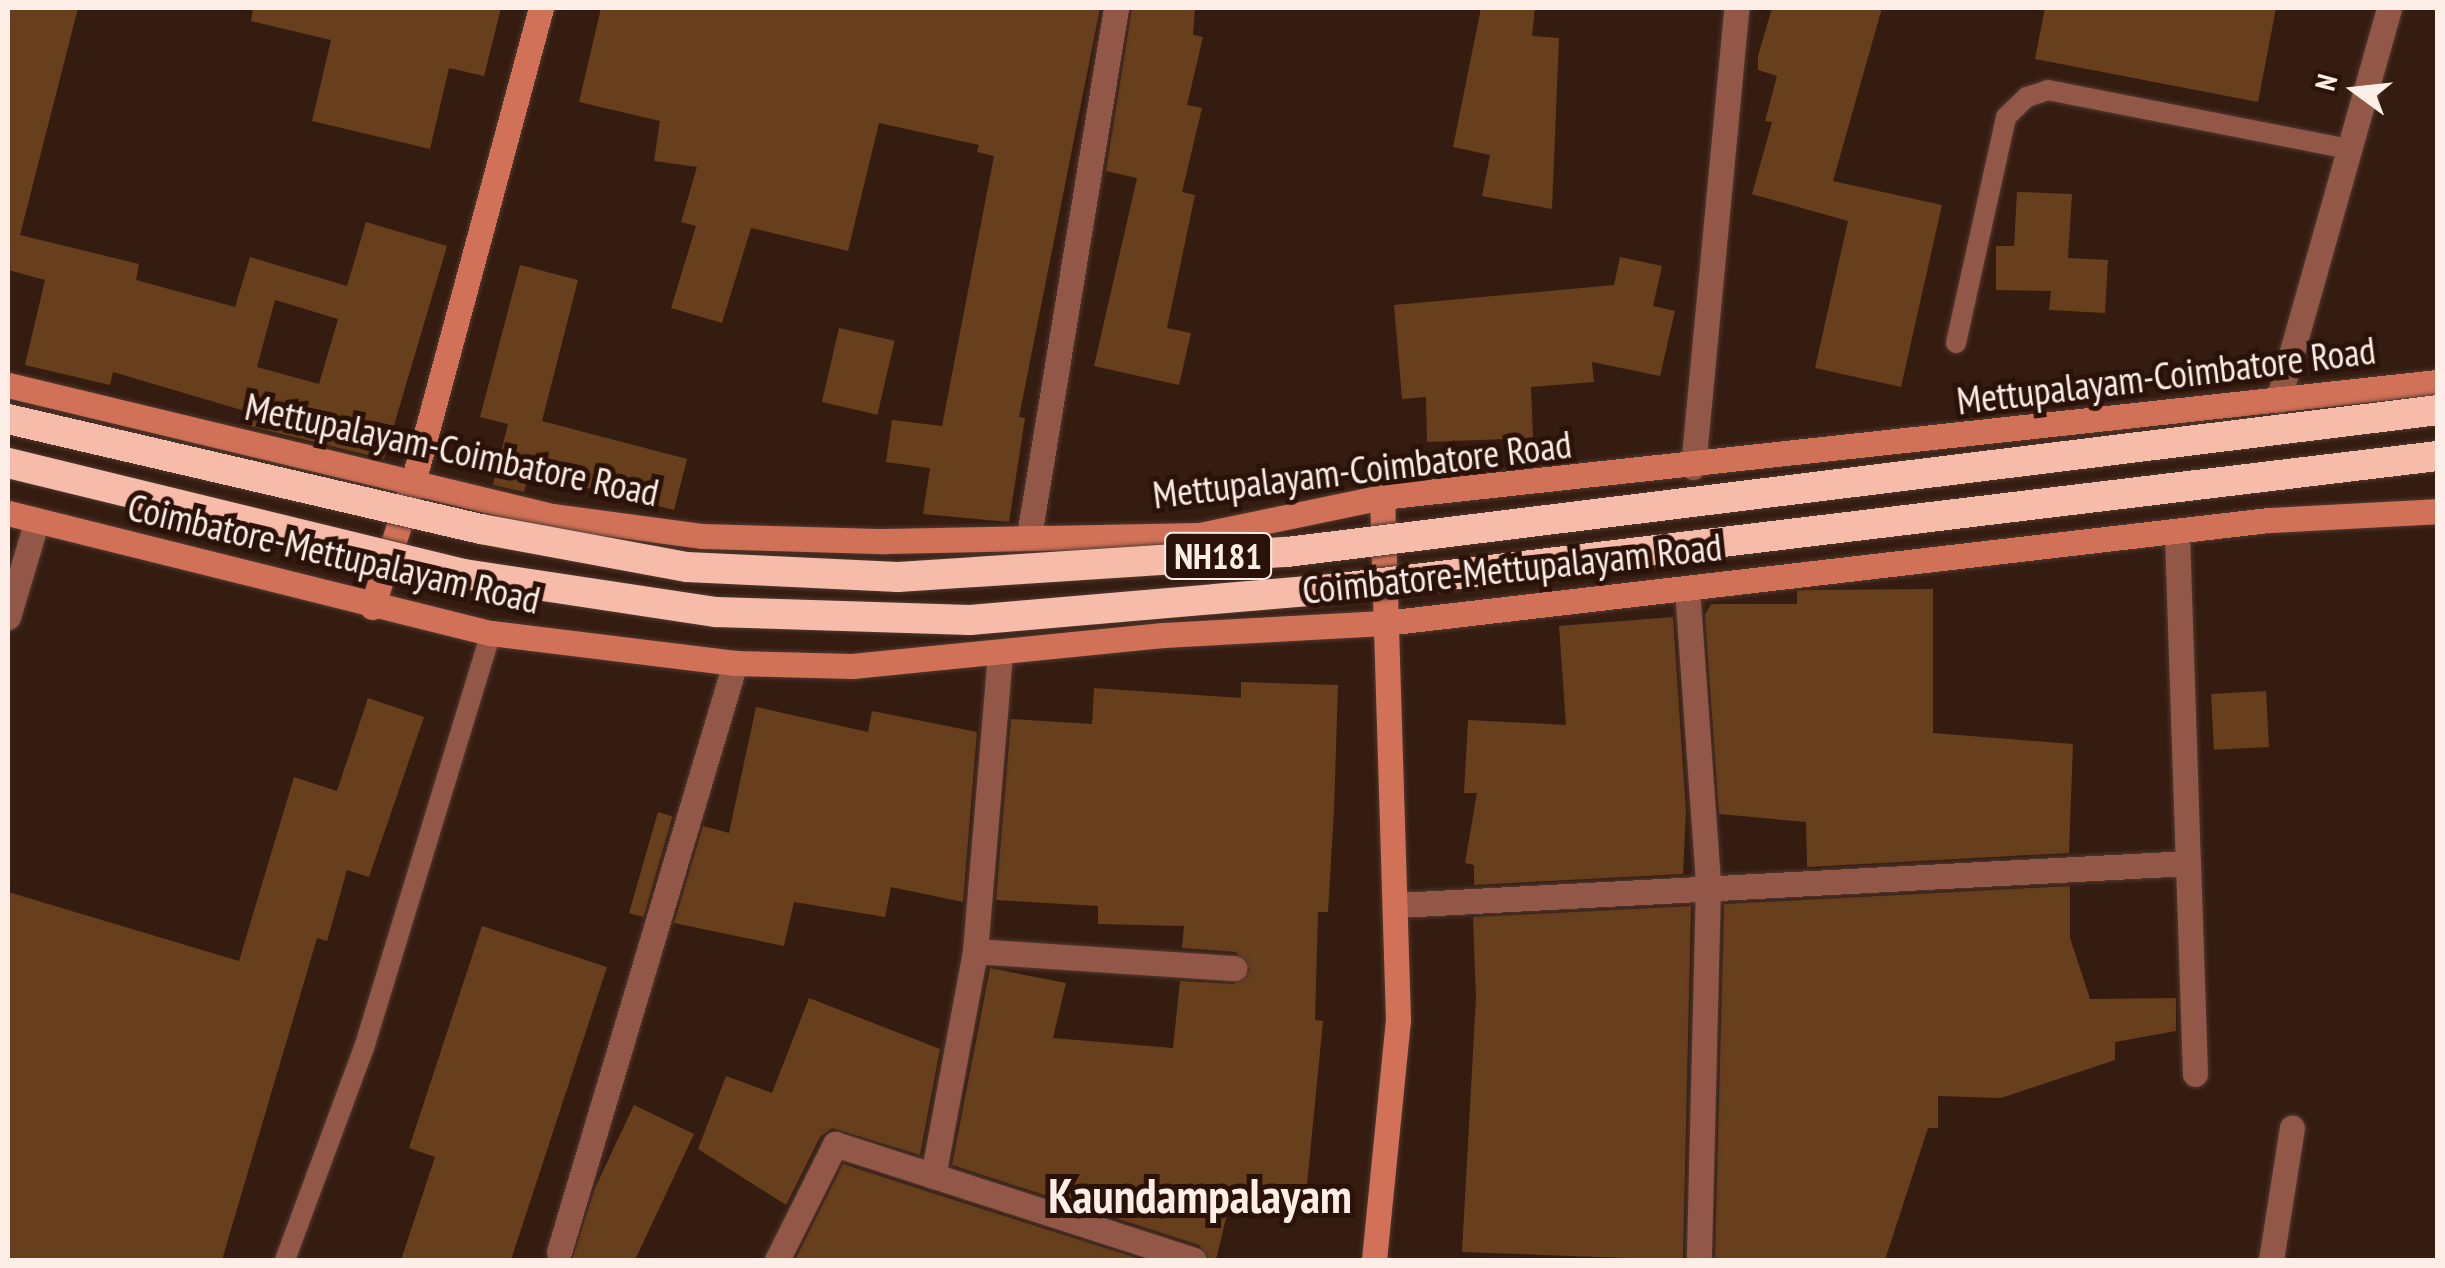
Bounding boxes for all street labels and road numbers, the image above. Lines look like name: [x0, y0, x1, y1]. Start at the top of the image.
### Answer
street label: Mettupalayam-Coimbatore Road: [1954, 327, 2378, 423]
street label: Mettupalayam-Coimbatore Road: [241, 383, 663, 515]
street label: Mettupalayam-Coimbatore Road: [1150, 421, 1574, 517]
street label: Coimbatore-Mettupalayam Road: [124, 483, 544, 623]
street label: Coimbatore-Mettupalayam Road: [1300, 523, 1724, 613]
road number: NH181: [1163, 526, 1273, 586]

